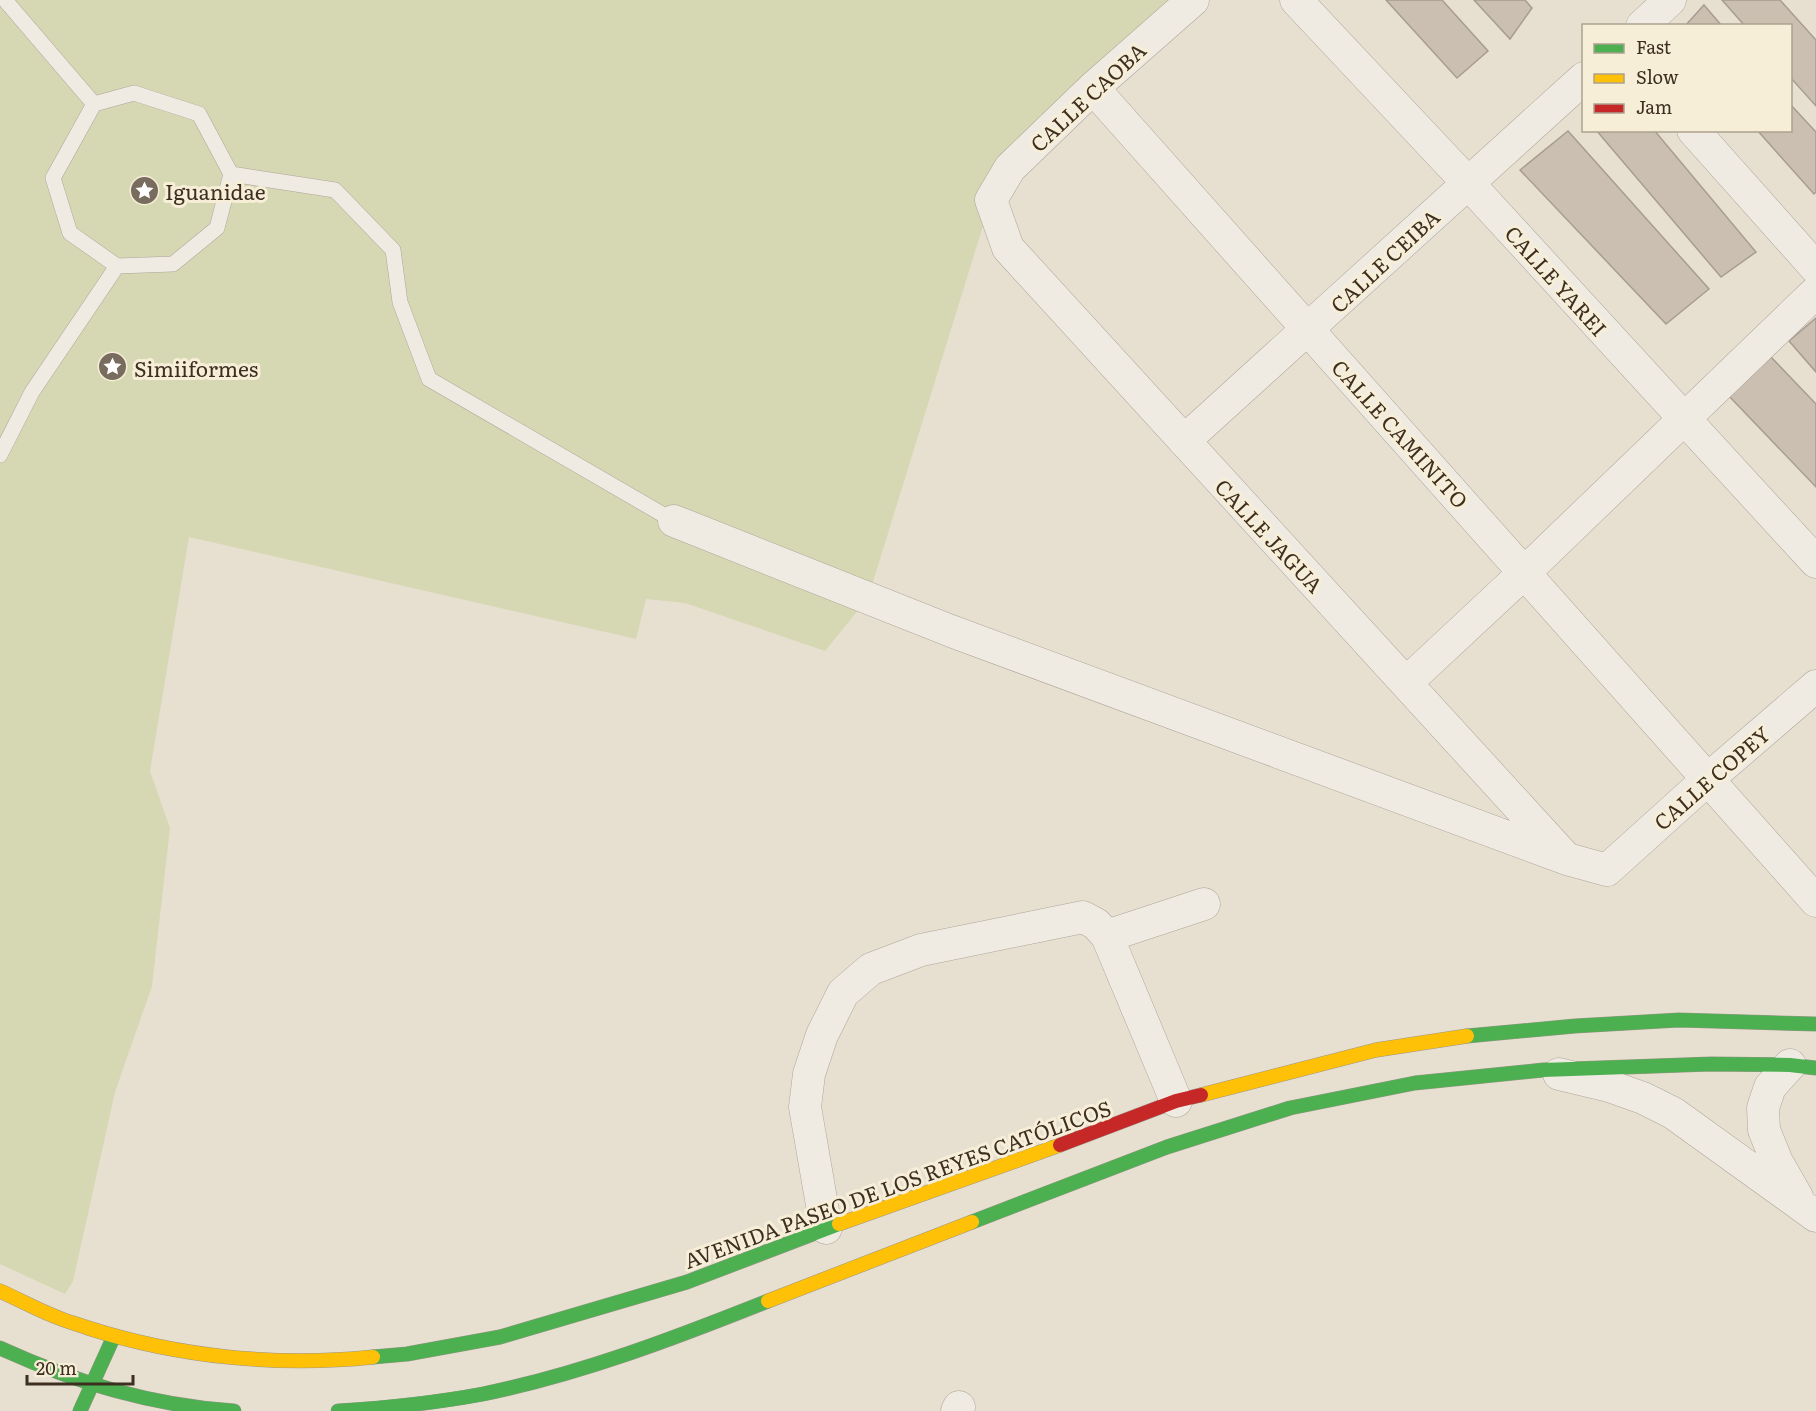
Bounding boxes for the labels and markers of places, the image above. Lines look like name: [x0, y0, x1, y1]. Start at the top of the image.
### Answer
place icon: Iguanidae: [128, 174, 160, 206]
place label: Iguanidae: [165, 175, 266, 206]
place icon: Simiiformes: [97, 351, 129, 383]
place label: Simiiformes: [134, 352, 258, 383]

